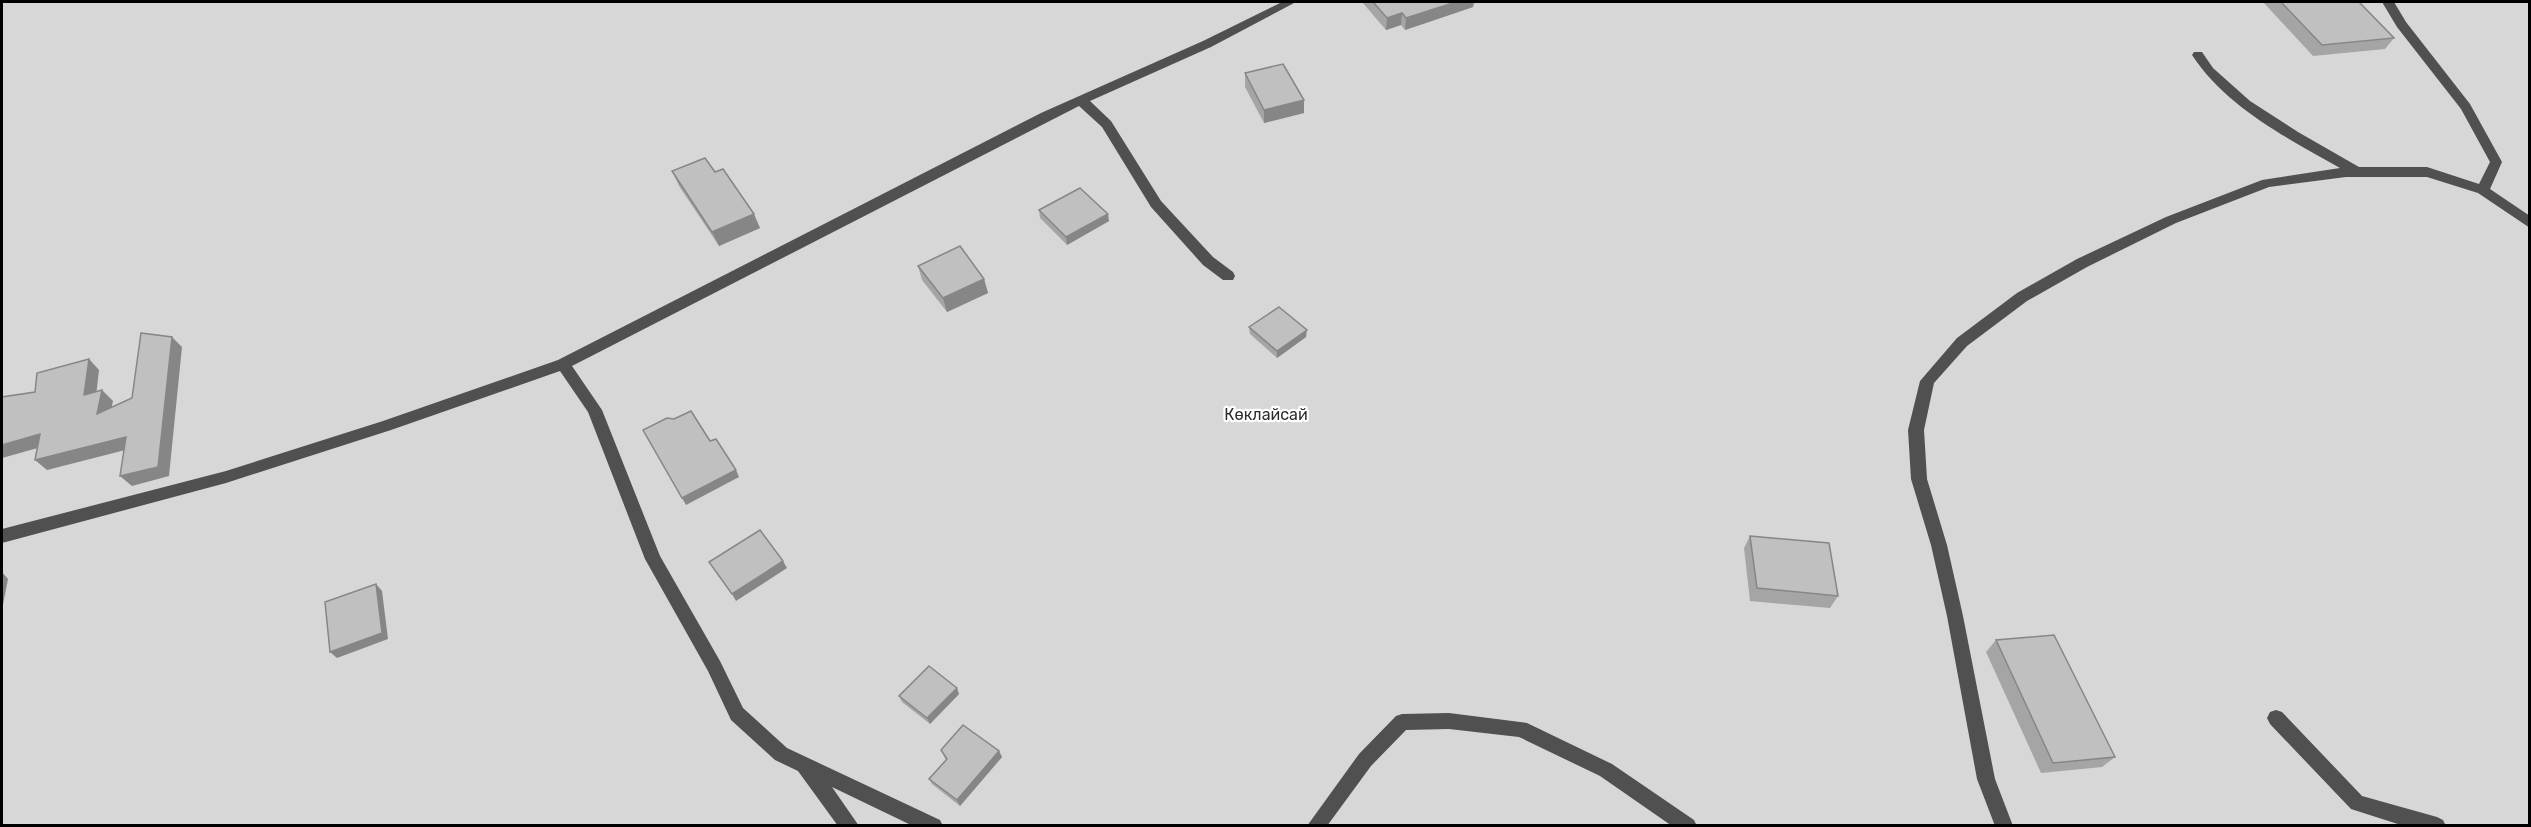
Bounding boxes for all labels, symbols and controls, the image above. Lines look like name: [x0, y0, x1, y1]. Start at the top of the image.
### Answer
park label: Көклайсай: [1224, 405, 1308, 424]

